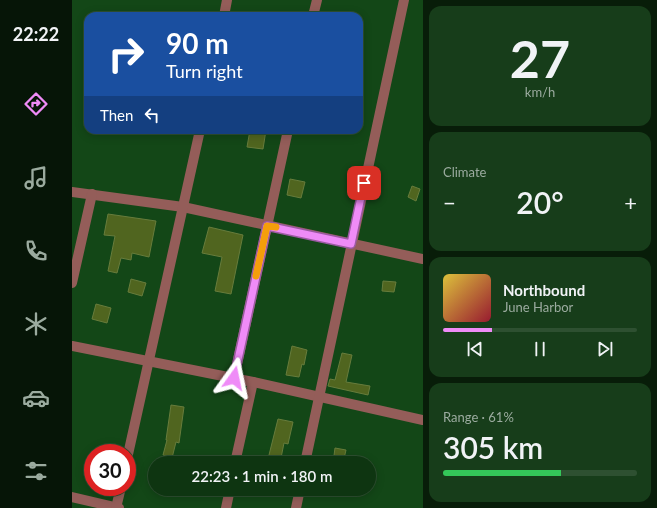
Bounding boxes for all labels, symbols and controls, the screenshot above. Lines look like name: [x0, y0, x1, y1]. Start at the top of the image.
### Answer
text: 22:22: [13, 23, 59, 45]
text: 90 m: [166, 26, 229, 60]
text: 27: [510, 27, 570, 89]
icon: right: [100, 28, 152, 80]
text: Turn right: [166, 60, 243, 82]
text: km/h: [525, 84, 555, 100]
icon: directions: [22, 90, 50, 118]
icon: left: [141, 104, 163, 126]
text: Then: [100, 106, 133, 124]
icon: music: [22, 164, 50, 192]
text: Climate: [443, 164, 486, 180]
pin: [347, 166, 381, 200]
icon: arrive: [353, 172, 375, 194]
text: 20°: [516, 184, 564, 220]
text: −: [443, 189, 456, 216]
text: +: [624, 189, 637, 216]
icon: phone: [22, 237, 50, 265]
text: Northbound: [503, 281, 585, 299]
text: June Harbor: [503, 299, 573, 315]
icon: climate: [22, 310, 50, 338]
icon: previous: [464, 338, 486, 360]
icon: pause: [529, 338, 551, 360]
icon: next: [594, 338, 616, 360]
position arrow: [213, 357, 255, 399]
icon: car: [22, 384, 50, 412]
text: Range · 61%: [443, 409, 514, 425]
text: 305 km: [443, 429, 543, 465]
speed limit sign: 30: [84, 444, 136, 496]
icon: filters: [22, 457, 50, 485]
text: 22:23 · 1 min · 180 m: [192, 467, 332, 485]

